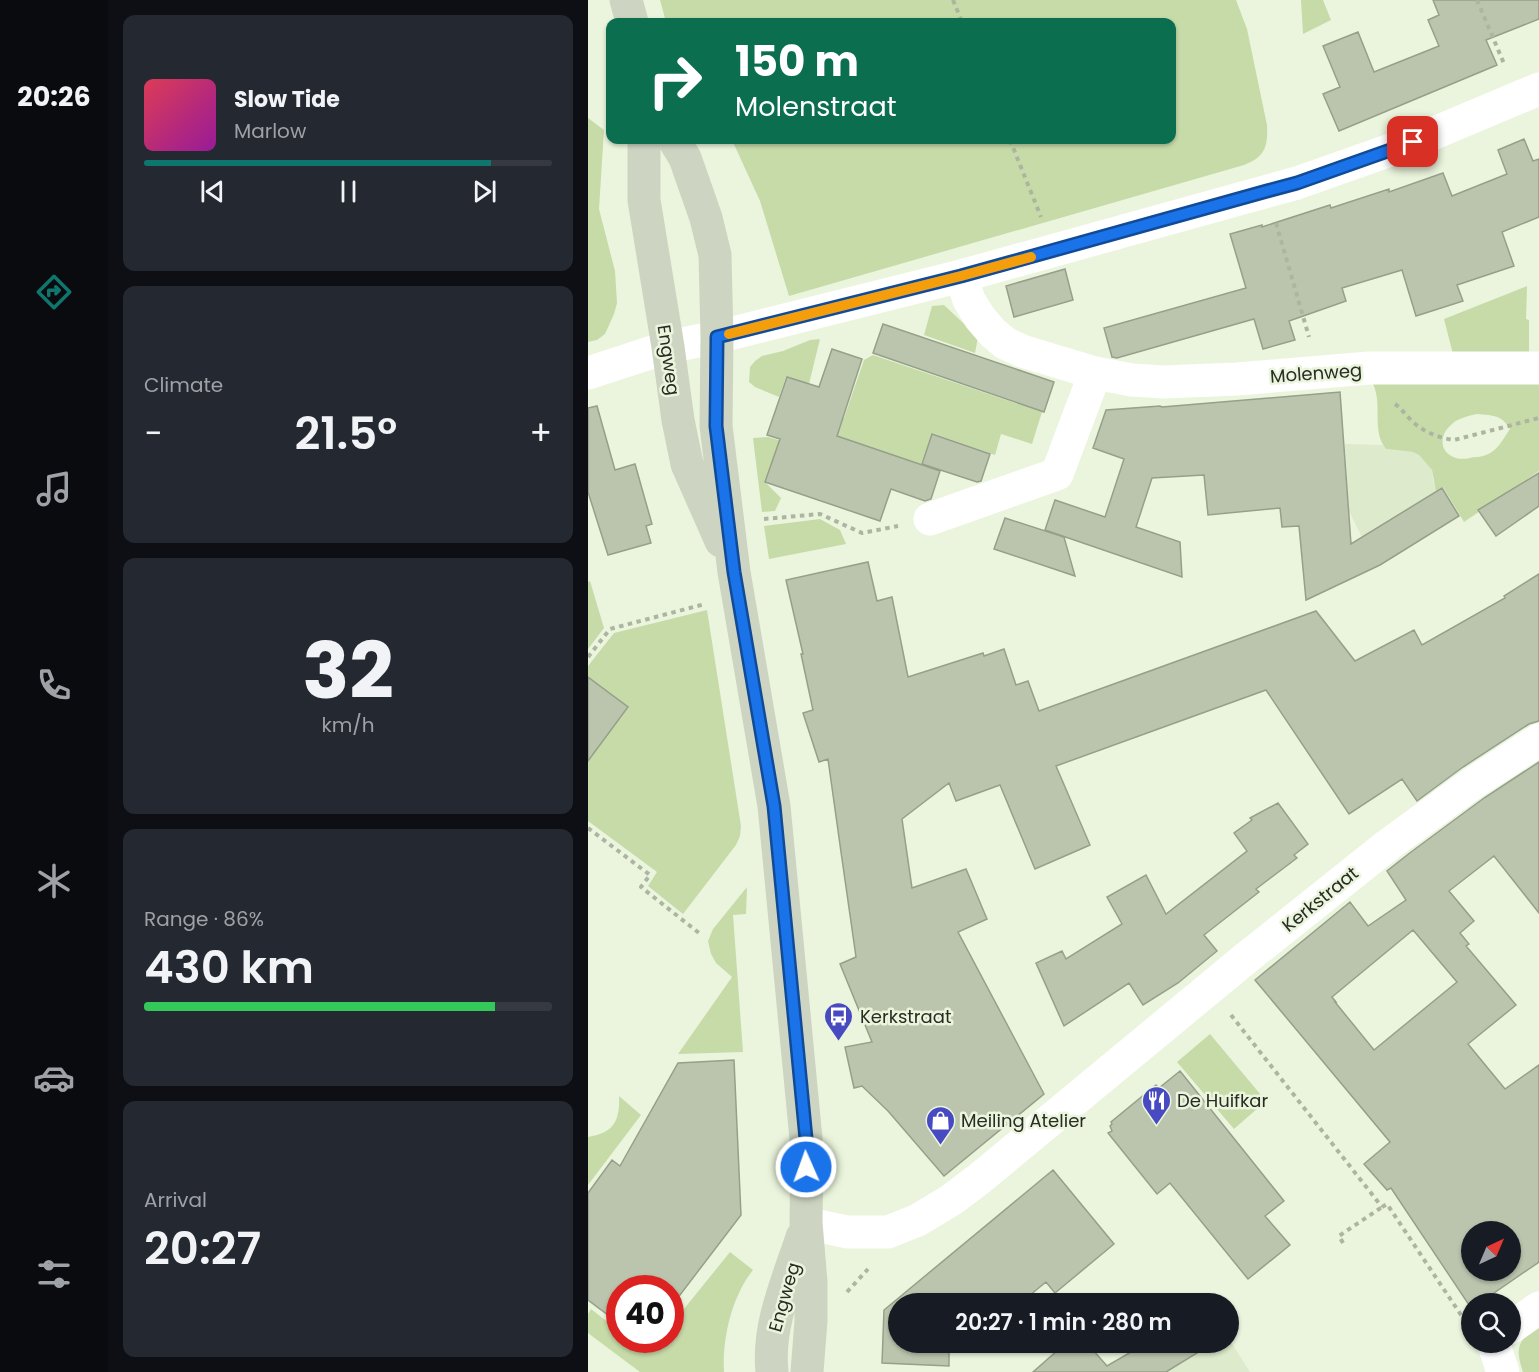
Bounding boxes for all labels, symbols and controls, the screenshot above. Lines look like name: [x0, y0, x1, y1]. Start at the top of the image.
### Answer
text: 150 m: [735, 32, 859, 91]
icon: right: [636, 42, 714, 120]
text: 20:26: [17, 78, 91, 115]
text: Slow Tide: [234, 84, 340, 115]
text: Molenstraat: [735, 88, 897, 125]
pin: [1387, 116, 1438, 167]
text: Marlow: [234, 117, 306, 145]
icon: arrive: [1396, 125, 1429, 158]
icon: previous: [196, 175, 229, 208]
icon: pause: [332, 175, 365, 208]
icon: next: [468, 175, 501, 208]
icon: directions: [33, 271, 75, 313]
street label: Engweg: [652, 323, 686, 397]
street label: Molenweg: [1269, 357, 1363, 389]
text: Climate: [144, 371, 223, 399]
text: 21.5°: [294, 402, 397, 465]
text: −: [144, 410, 162, 457]
text: +: [529, 410, 552, 457]
icon: music: [33, 468, 75, 510]
text: 32: [302, 616, 394, 725]
icon: phone: [33, 664, 75, 706]
text: km/h: [321, 711, 375, 739]
icon: climate: [33, 860, 75, 902]
street label: Kerkstraat: [1277, 860, 1363, 938]
text: Range · 86%: [144, 905, 264, 933]
text: 430 km: [144, 936, 314, 999]
bus stop icon: Kerkstraat: [823, 1000, 855, 1042]
place label: Kerkstraat: [860, 1004, 951, 1029]
icon: car: [33, 1057, 75, 1099]
restaurant icon: De Huifkar: [1140, 1084, 1172, 1126]
place label: De Huifkar: [1177, 1088, 1268, 1113]
shop icon: Meiling Atelier: [924, 1104, 956, 1146]
place label: Meiling Atelier: [961, 1108, 1086, 1133]
position arrow: [774, 1135, 838, 1199]
text: Arrival: [144, 1186, 207, 1214]
text: 20:27: [144, 1217, 261, 1280]
north arrow: [1461, 1221, 1521, 1281]
map controls: [1461, 1221, 1521, 1353]
icon: filters: [33, 1253, 75, 1295]
street label: Engweg: [762, 1259, 806, 1335]
speed limit sign: 40: [606, 1275, 684, 1353]
button: search: [1461, 1293, 1521, 1353]
text: 20:27 · 1 min · 280 m: [955, 1307, 1172, 1338]

